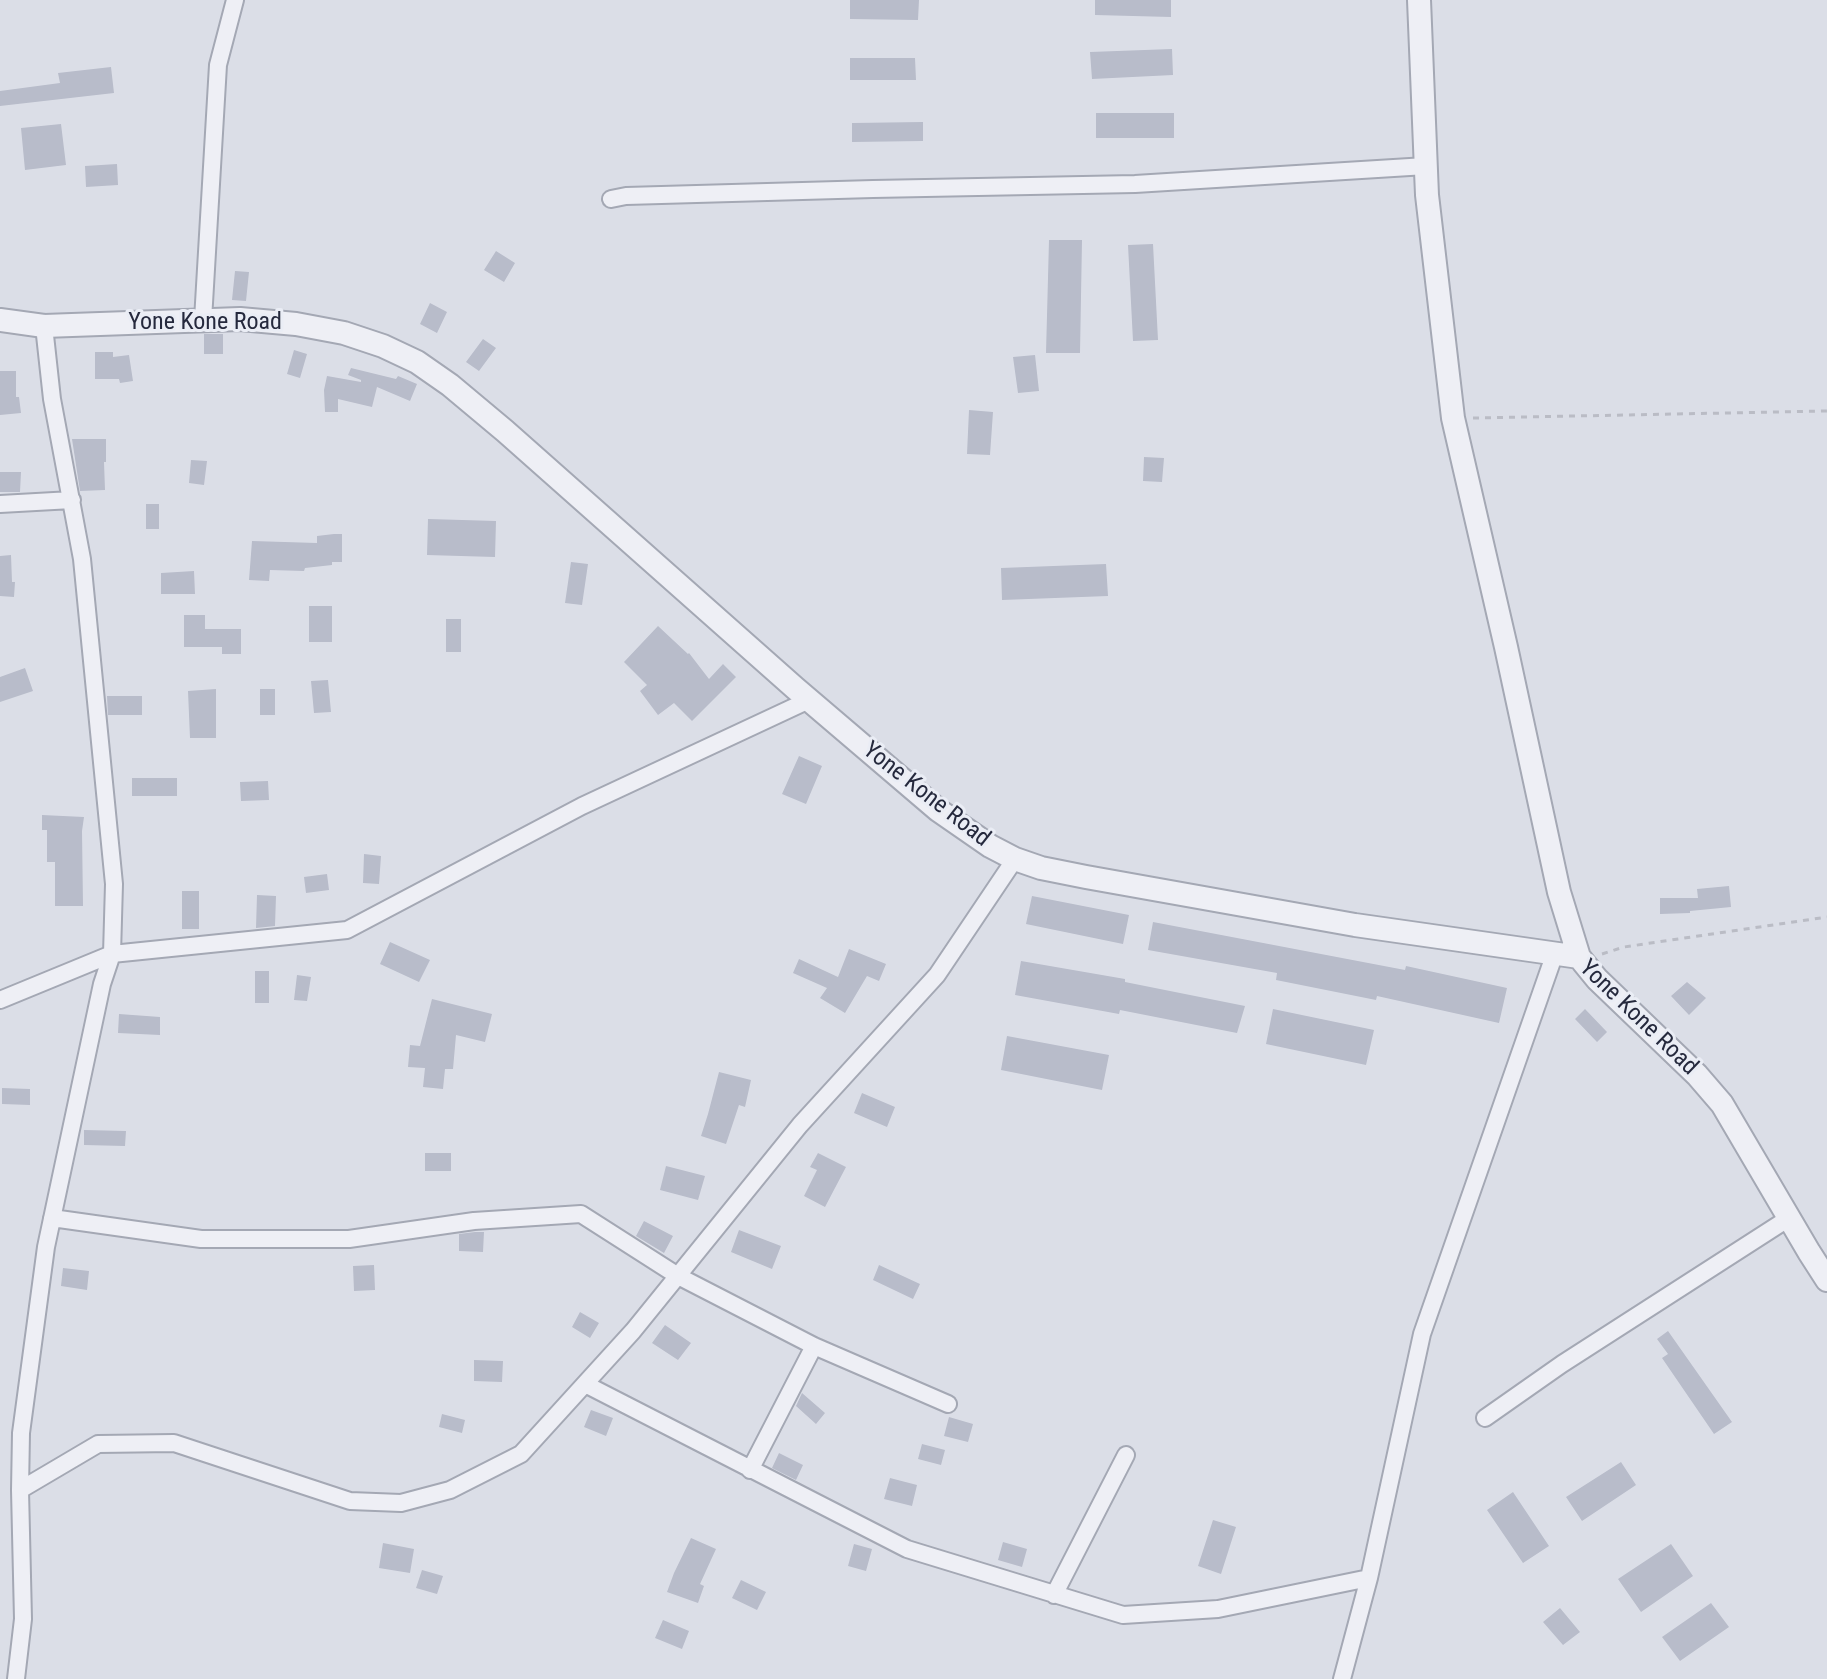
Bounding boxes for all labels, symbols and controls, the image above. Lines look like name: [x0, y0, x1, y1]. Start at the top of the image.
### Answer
street label: Yone Kone Road: [128, 309, 282, 337]
street label: Yone Kone Road: [857, 736, 995, 854]
street label: Yone Kone Road: [1573, 954, 1703, 1082]

